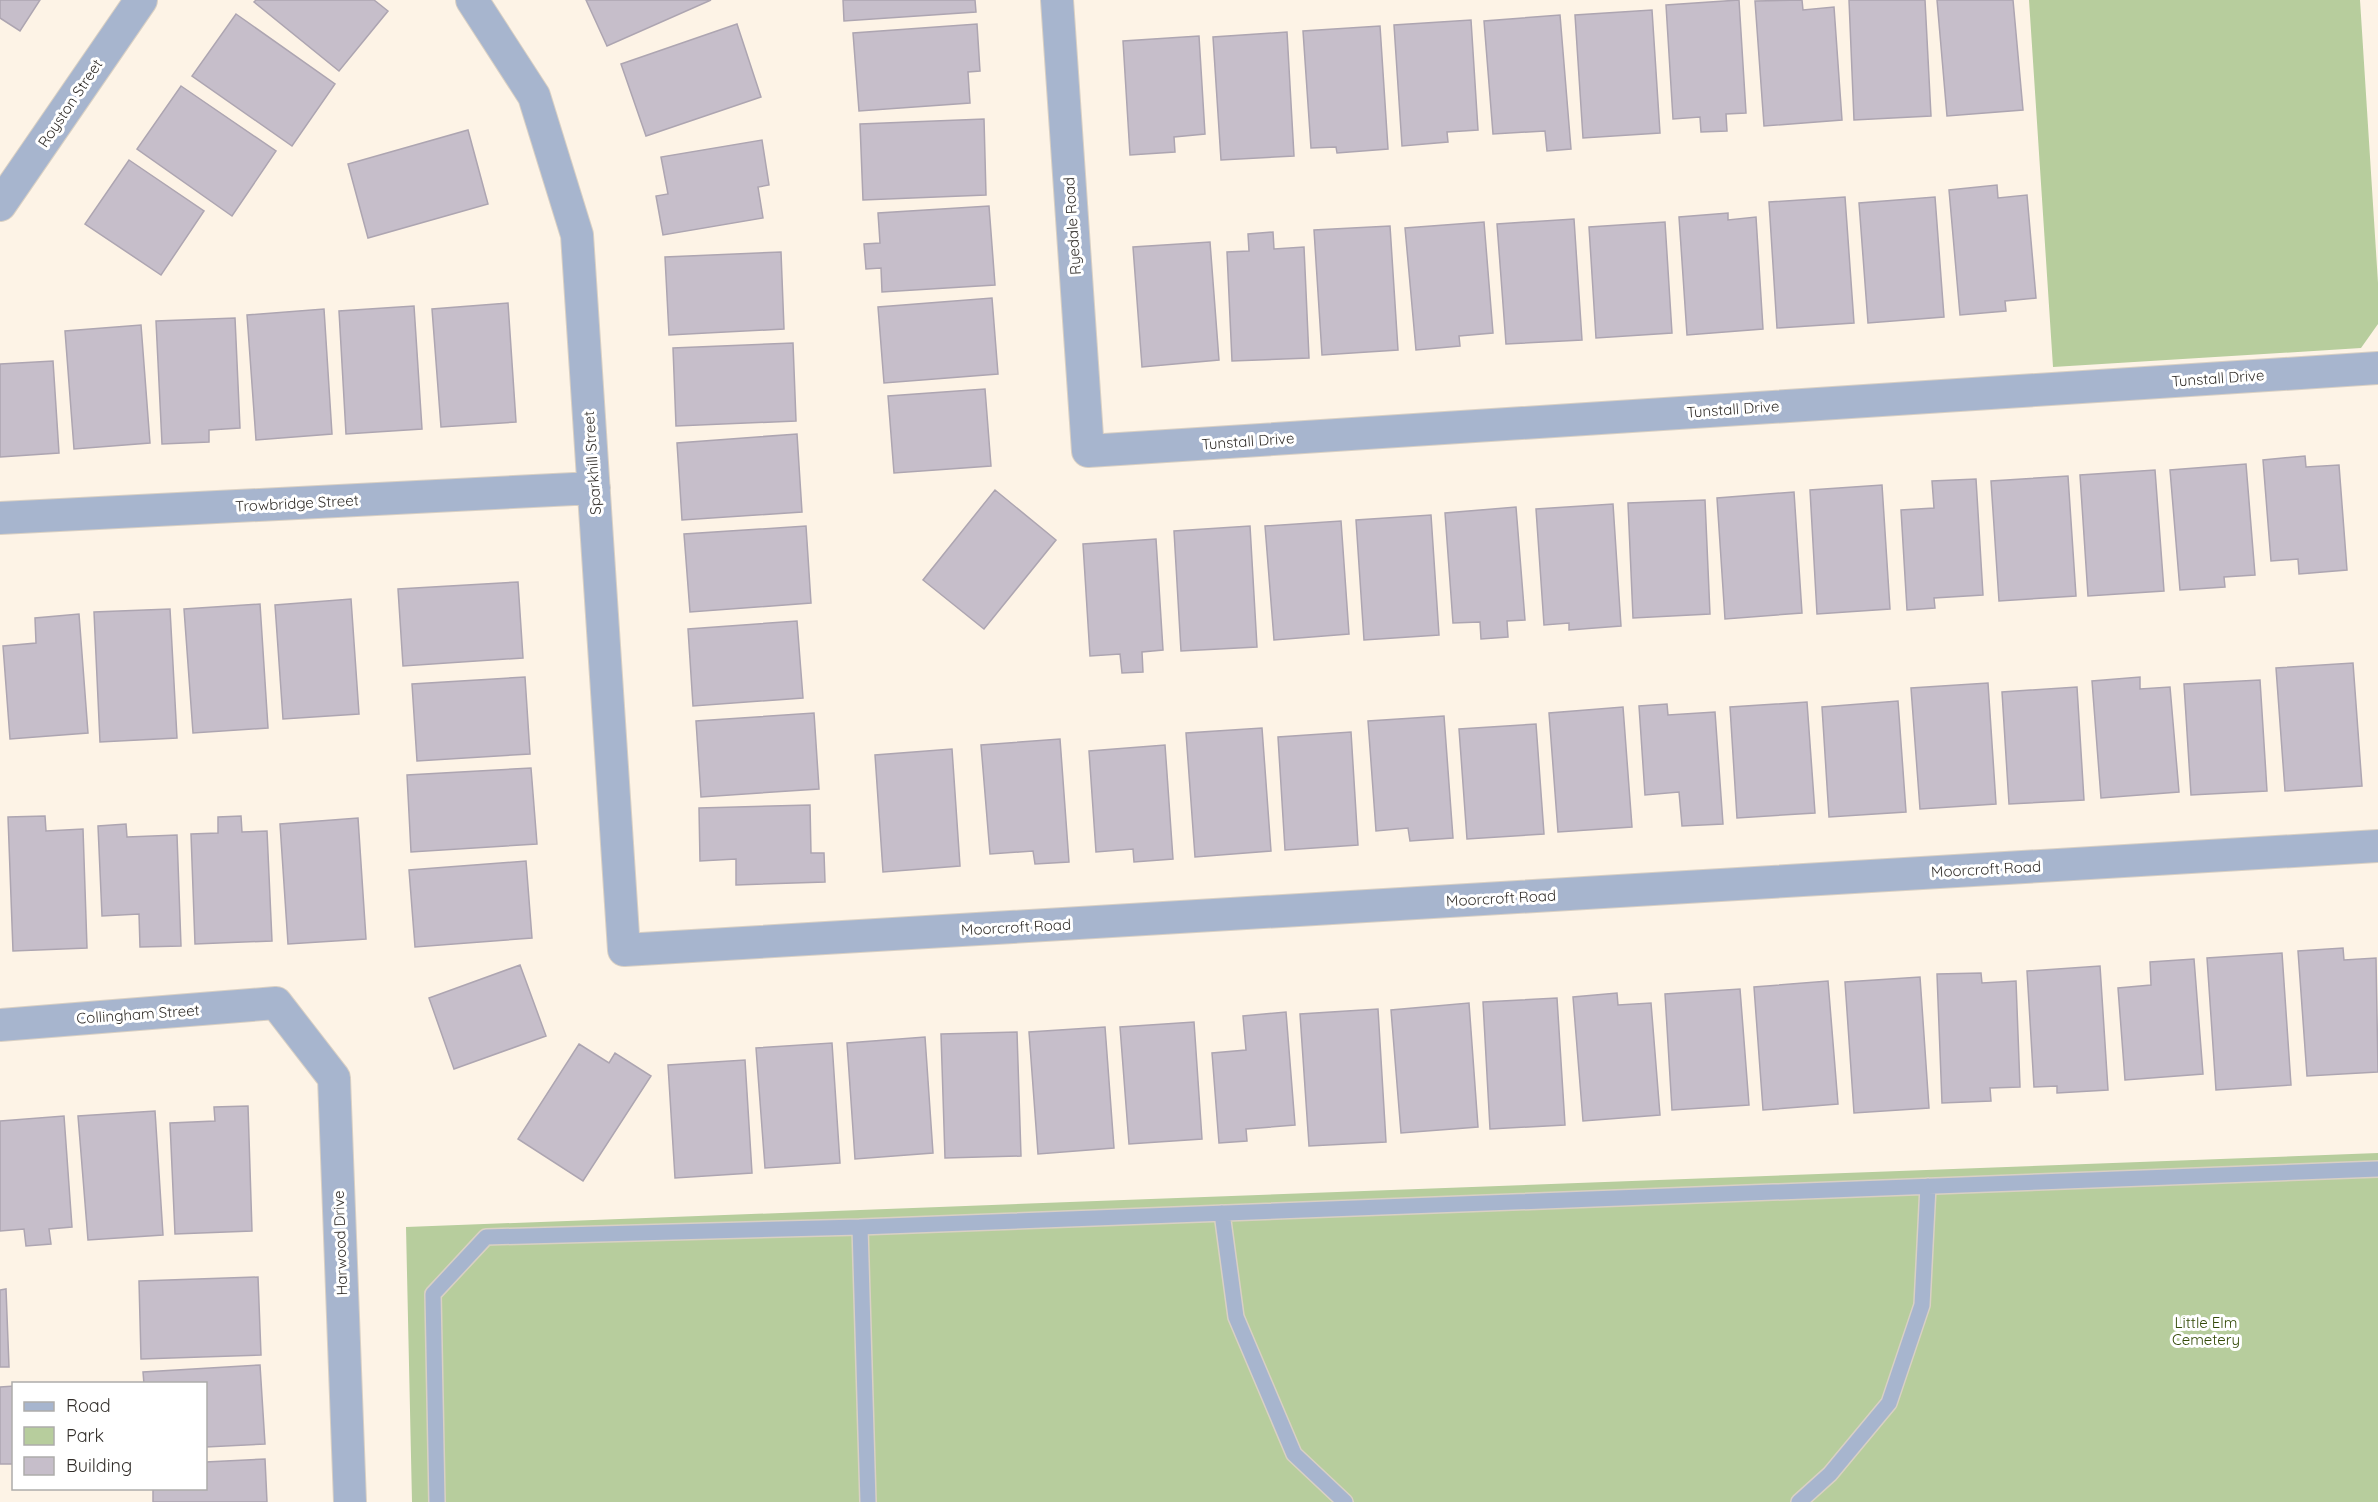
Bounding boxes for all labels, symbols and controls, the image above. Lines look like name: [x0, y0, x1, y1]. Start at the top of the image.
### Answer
street label: Royston Street: [34, 55, 106, 151]
street label: Ryedale Road: [1059, 176, 1085, 276]
street label: Tunstall Drive: [2171, 365, 2265, 391]
street label: Tunstall Drive: [1686, 396, 1780, 422]
street label: Sparkhill Street: [579, 410, 605, 516]
street label: Tunstall Drive: [1201, 428, 1295, 454]
street label: Trowbridge Street: [235, 490, 359, 516]
street label: Moorcroft Road: [1931, 857, 2041, 881]
street label: Moorcroft Road: [1446, 886, 1556, 910]
street label: Moorcroft Road: [961, 915, 1071, 939]
street label: Collingham Street: [76, 1000, 200, 1028]
street label: Harwood Drive: [329, 1190, 351, 1296]
park label: Little Elm Cemetery: [2172, 1313, 2240, 1349]
legend: [12, 1382, 207, 1490]
text: Road: [66, 1394, 111, 1417]
text: Park: [66, 1424, 104, 1447]
text: Building: [66, 1454, 132, 1477]

